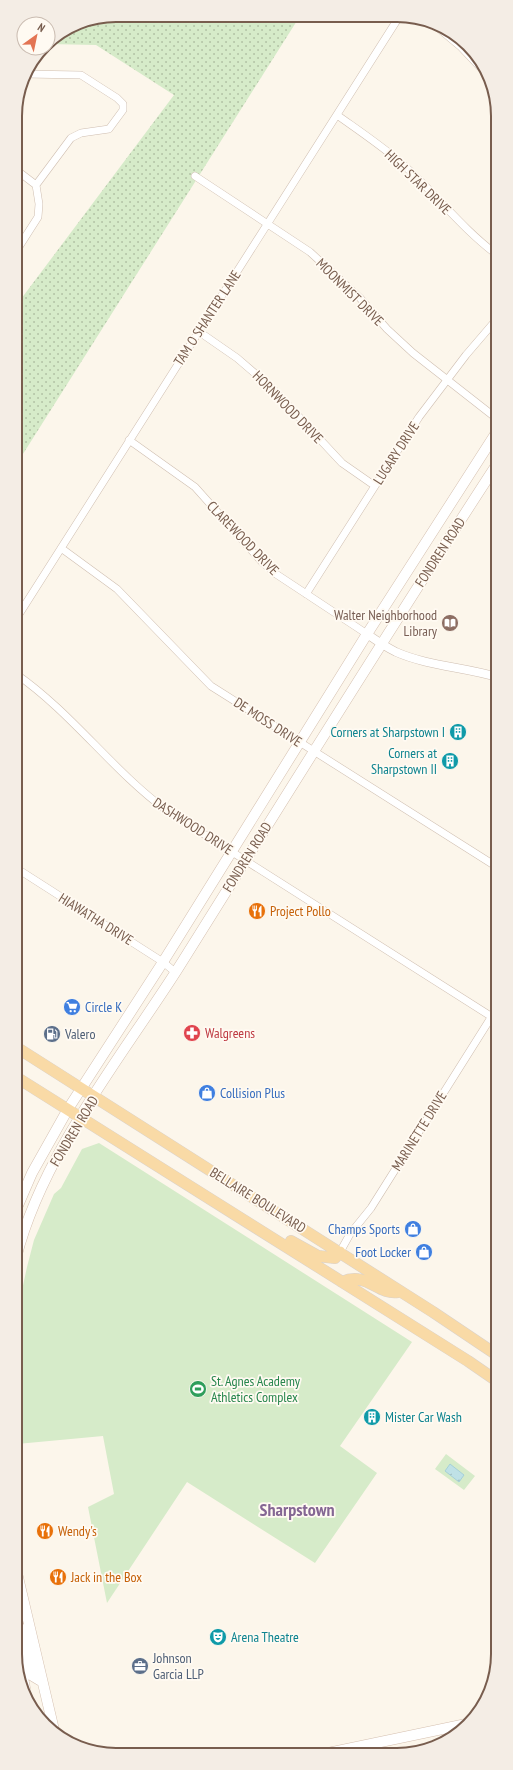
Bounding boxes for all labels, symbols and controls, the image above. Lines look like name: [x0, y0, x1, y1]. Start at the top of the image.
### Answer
north arrow: [16, 16, 56, 56]
text: N: [35, 20, 48, 35]
street label: HIGH STAR DRIVE: [381, 146, 455, 218]
street label: MOONMIST DRIVE: [312, 254, 388, 330]
street label: TAM O SHANTER LANE: [169, 267, 245, 369]
street label: HORNWOOD DRIVE: [249, 367, 327, 447]
street label: LUGARY DRIVE: [369, 418, 423, 488]
street label: CLAREWOOD DRIVE: [203, 497, 283, 579]
street label: FONDREN ROAD: [411, 514, 469, 590]
place label: Walter Neighborhood Library: [334, 606, 438, 640]
library icon: Walter Neighborhood Library: [440, 613, 460, 633]
street label: DE MOSS DRIVE: [231, 693, 305, 751]
building icon: Corners at Sharpstown I: [448, 722, 468, 742]
place label: Corners at Sharpstown I: [331, 723, 445, 741]
place label: Corners at Sharpstown II: [371, 744, 437, 778]
building icon: Corners at Sharpstown II: [440, 751, 460, 771]
street label: DASHWOOD DRIVE: [150, 793, 236, 859]
street label: FONDREN ROAD: [218, 819, 276, 895]
street label: HIAWATHA DRIVE: [55, 889, 137, 949]
restaurant icon: Project Pollo: [247, 901, 267, 921]
place label: Project Pollo: [270, 902, 331, 920]
supermarket icon: Circle K: [62, 997, 82, 1017]
place label: Circle K: [85, 998, 122, 1016]
pharmacy icon: Walgreens: [182, 1023, 202, 1043]
fuel station icon: Valero: [42, 1024, 62, 1044]
place label: Walgreens: [205, 1024, 255, 1042]
place label: Valero: [64, 1025, 95, 1043]
shop icon: Collision Plus: [197, 1083, 217, 1103]
place label: Collision Plus: [220, 1084, 285, 1102]
street label: MARINETTE DRIVE: [387, 1088, 451, 1174]
street label: FONDREN ROAD: [46, 1092, 102, 1170]
street label: BELLAIRE BOULEVARD: [207, 1163, 309, 1237]
shop icon: Champs Sports: [403, 1219, 423, 1239]
place label: Champs Sports: [328, 1220, 400, 1238]
shop icon: Foot Locker: [414, 1242, 434, 1262]
place label: Foot Locker: [355, 1243, 411, 1261]
place label: St. Agnes Academy Athletics Complex: [211, 1372, 301, 1406]
sports icon: St. Agnes Academy Athletics Complex: [188, 1379, 208, 1399]
building icon: Mister Car Wash: [362, 1407, 382, 1427]
place label: Mister Car Wash: [385, 1408, 462, 1426]
district label: Sharpstown: [260, 1498, 334, 1521]
restaurant icon: Wendy's: [35, 1521, 55, 1541]
place label: Wendy's: [58, 1522, 97, 1540]
restaurant icon: Jack in the Box: [48, 1567, 68, 1587]
place label: Jack in the Box: [70, 1568, 142, 1586]
theatre icon: Arena Theatre: [208, 1627, 228, 1647]
place label: Arena Theatre: [231, 1628, 299, 1646]
place label: Johnson Garcia LLP: [152, 1649, 204, 1683]
office icon: Johnson Garcia LLP: [130, 1656, 150, 1676]

